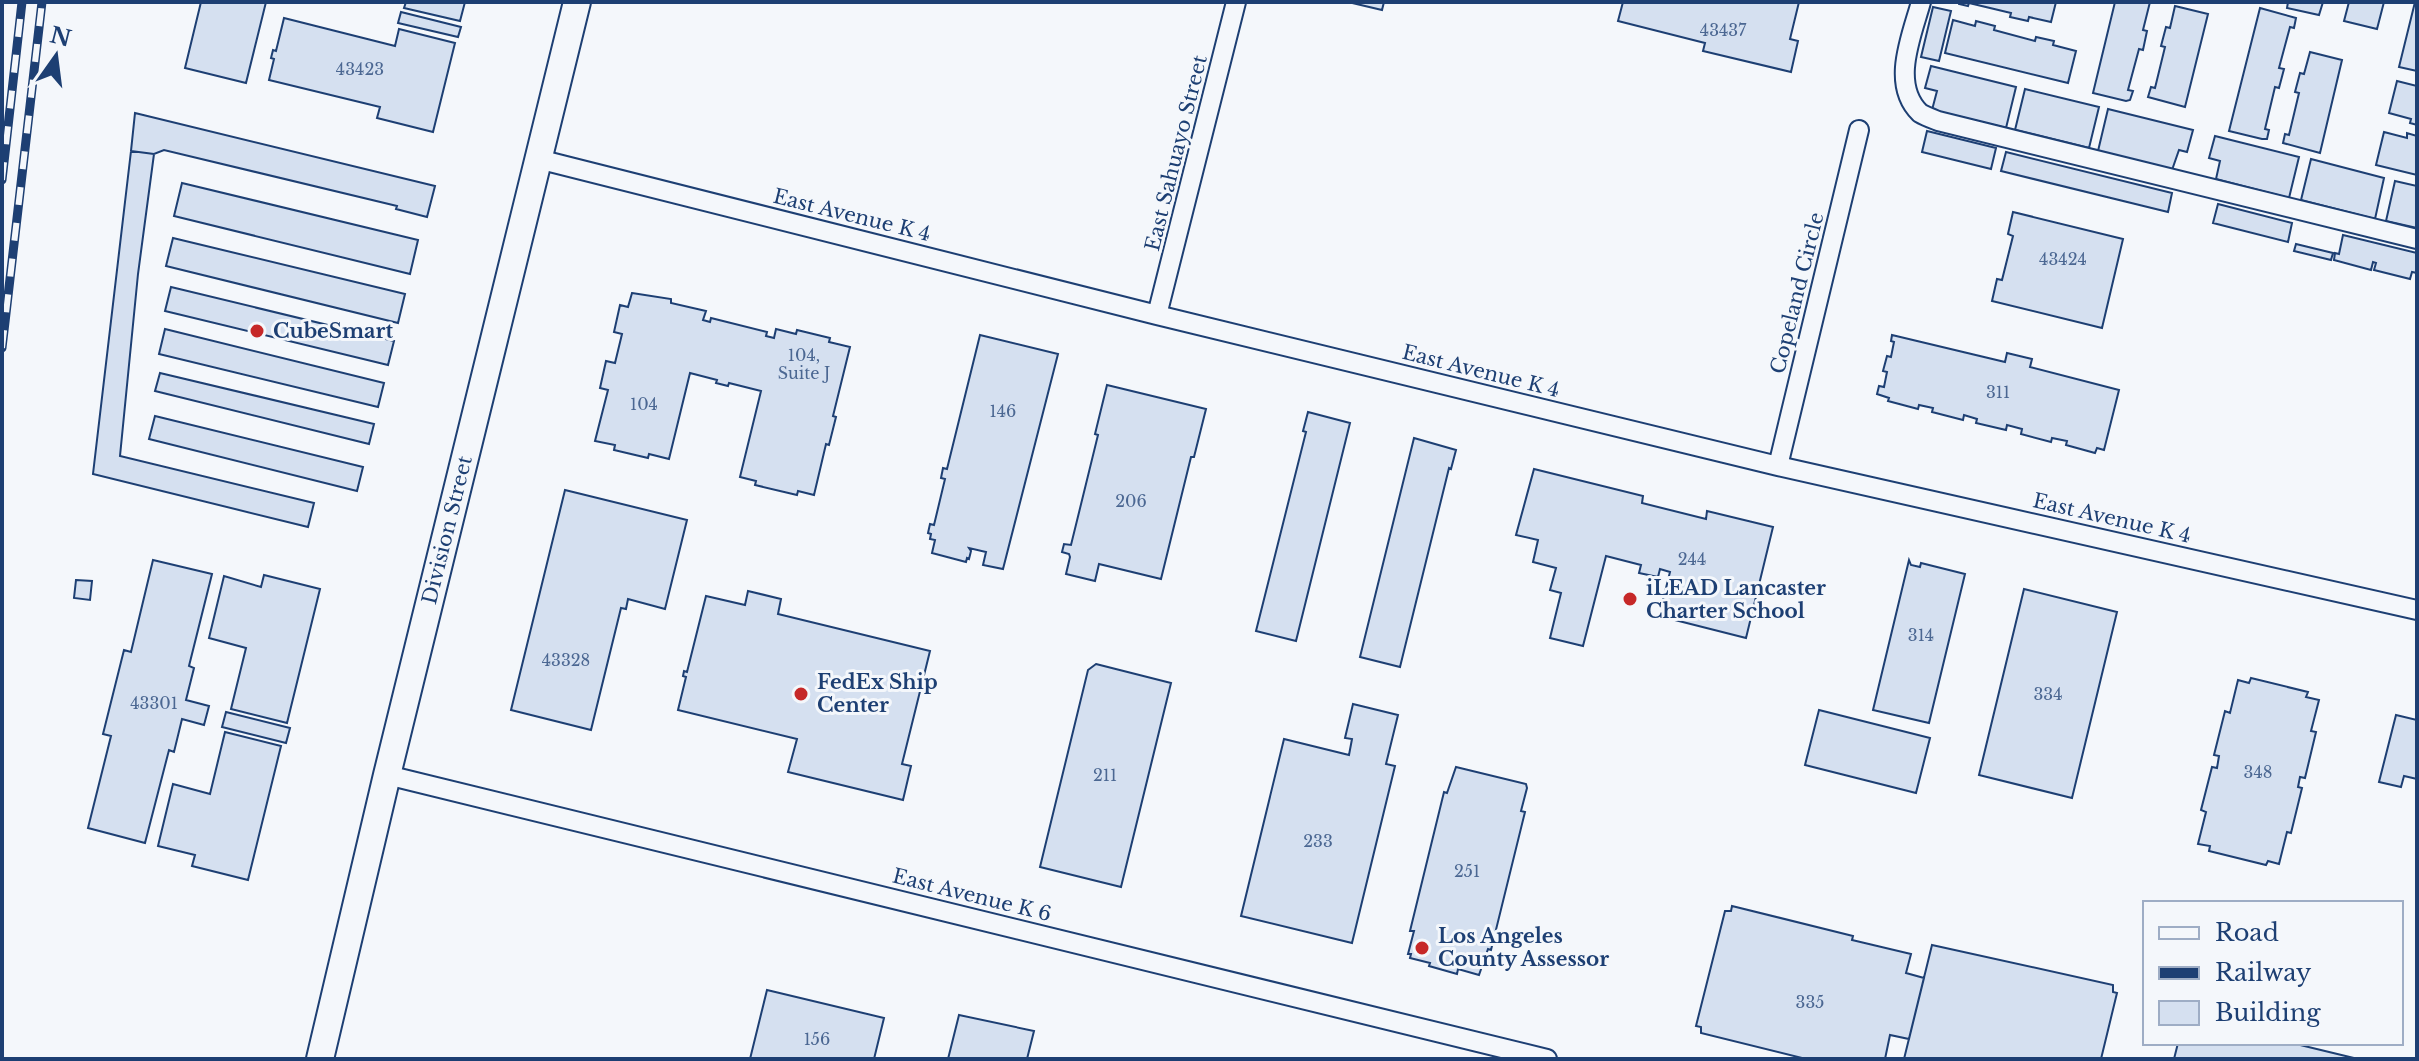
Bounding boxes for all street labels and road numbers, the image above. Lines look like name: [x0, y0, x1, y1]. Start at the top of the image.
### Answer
street label: East Sahuayo Street: [1140, 52, 1212, 253]
street label: East Avenue K 4: [771, 184, 933, 246]
street label: Copeland Circle: [1765, 210, 1829, 376]
street label: East Avenue K 4: [1400, 340, 1562, 402]
street label: Division Street: [417, 453, 477, 607]
street label: East Avenue K 4: [2031, 488, 2193, 548]
street label: East Avenue K 6: [890, 864, 1054, 926]

